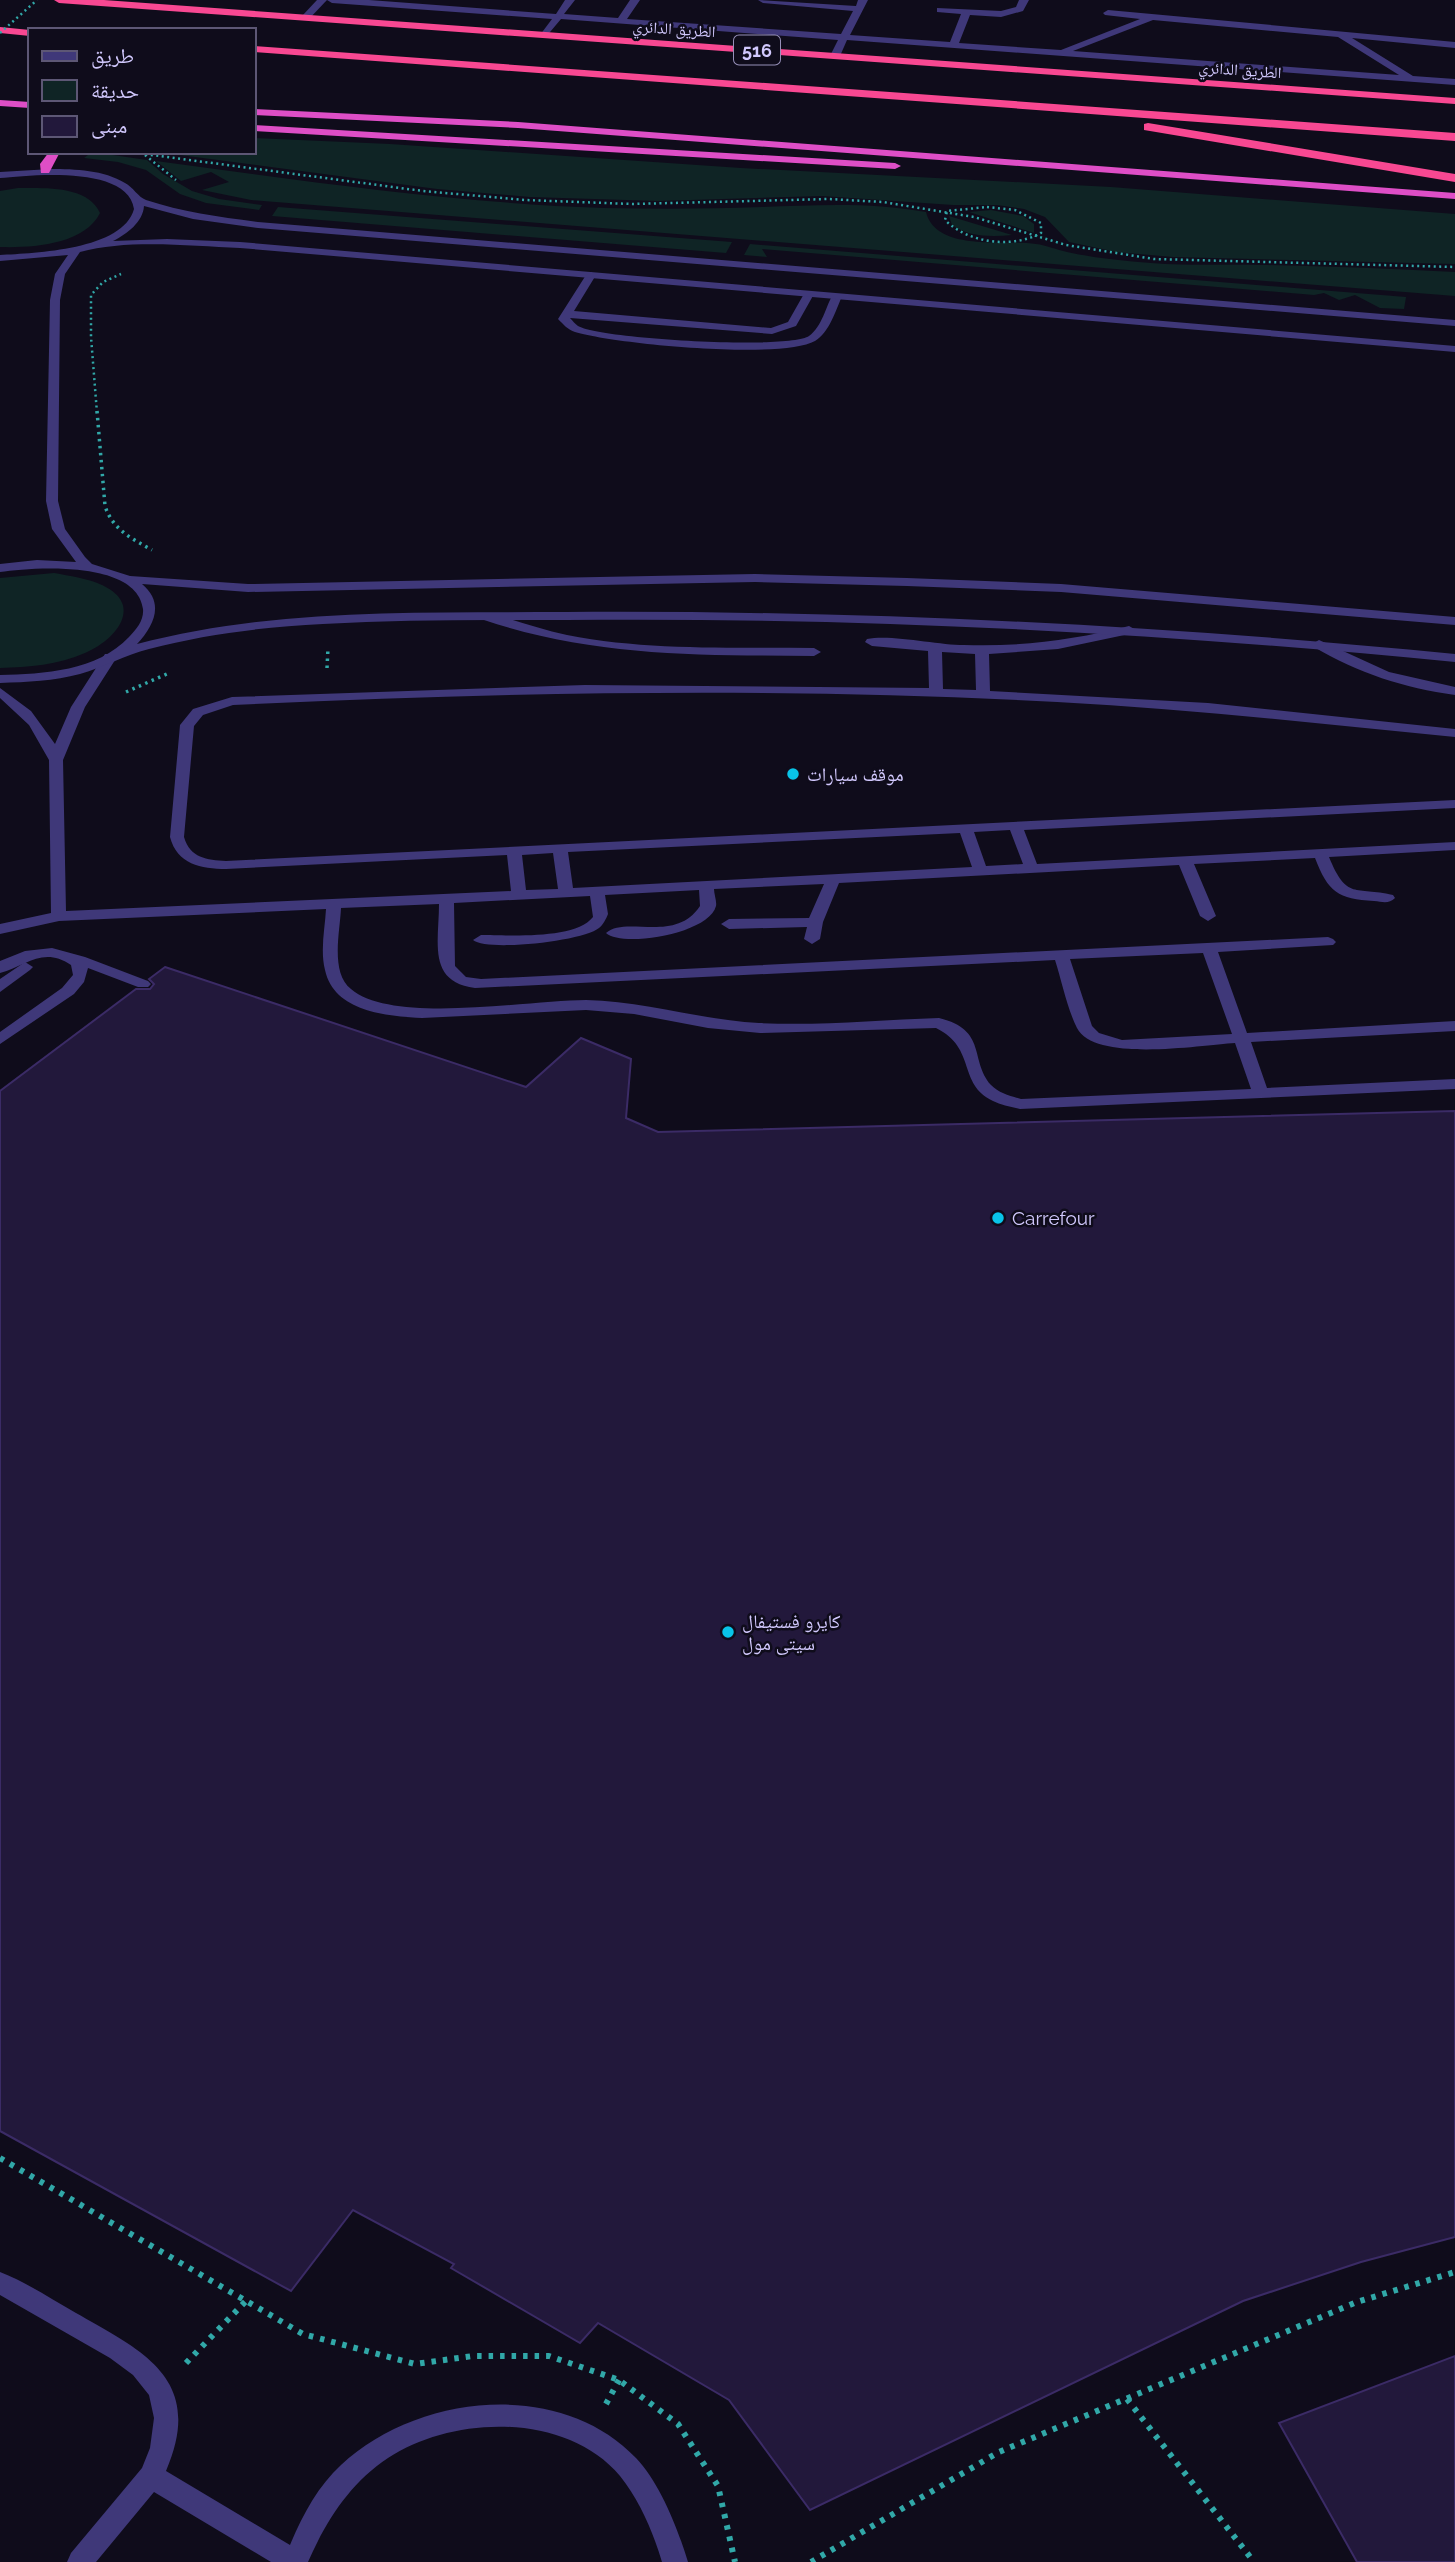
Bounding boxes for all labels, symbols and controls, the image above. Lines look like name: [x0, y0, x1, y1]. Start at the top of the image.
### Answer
street label: الطريق الدائري: [632, 17, 716, 44]
legend: [28, 28, 256, 154]
road number: 516: [734, 36, 780, 64]
text: طريق: [91, 43, 134, 69]
street label: الطريق الدائري: [1198, 58, 1282, 85]
text: حديقة: [91, 78, 139, 103]
text: مبنى: [91, 113, 127, 139]
place label: موقف سيارات: [807, 763, 904, 786]
marker: موقف سيارات: [785, 766, 801, 782]
place label: Carrefour: [1012, 1207, 1095, 1229]
marker: Carrefour: [990, 1210, 1006, 1226]
place label: كايرو فستيفال سيتى مول: [742, 1610, 840, 1655]
marker: كايرو فستيفال سيتى مول: [720, 1624, 736, 1640]

